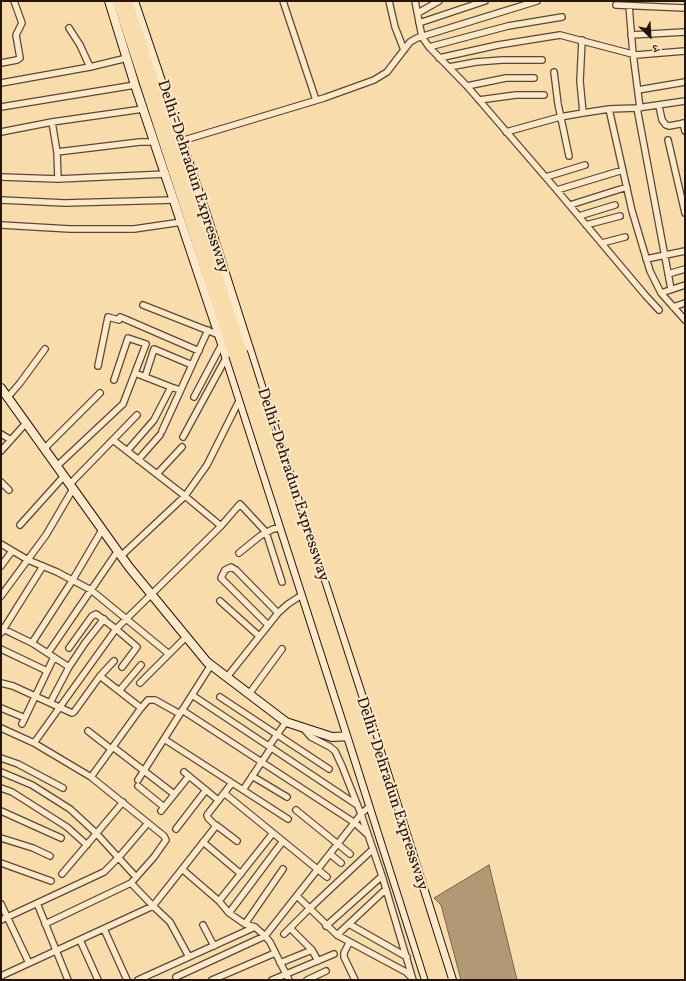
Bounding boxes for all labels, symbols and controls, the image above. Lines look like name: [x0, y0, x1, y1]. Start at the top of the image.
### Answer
north arrow: [630, 16, 670, 56]
text: उ: [650, 39, 661, 55]
street label: Delhi-Dehradun Expressway: [152, 78, 232, 276]
street label: Delhi-Dehradun Expressway: [252, 386, 332, 584]
street label: Delhi-Dehradun Expressway: [351, 695, 431, 893]

